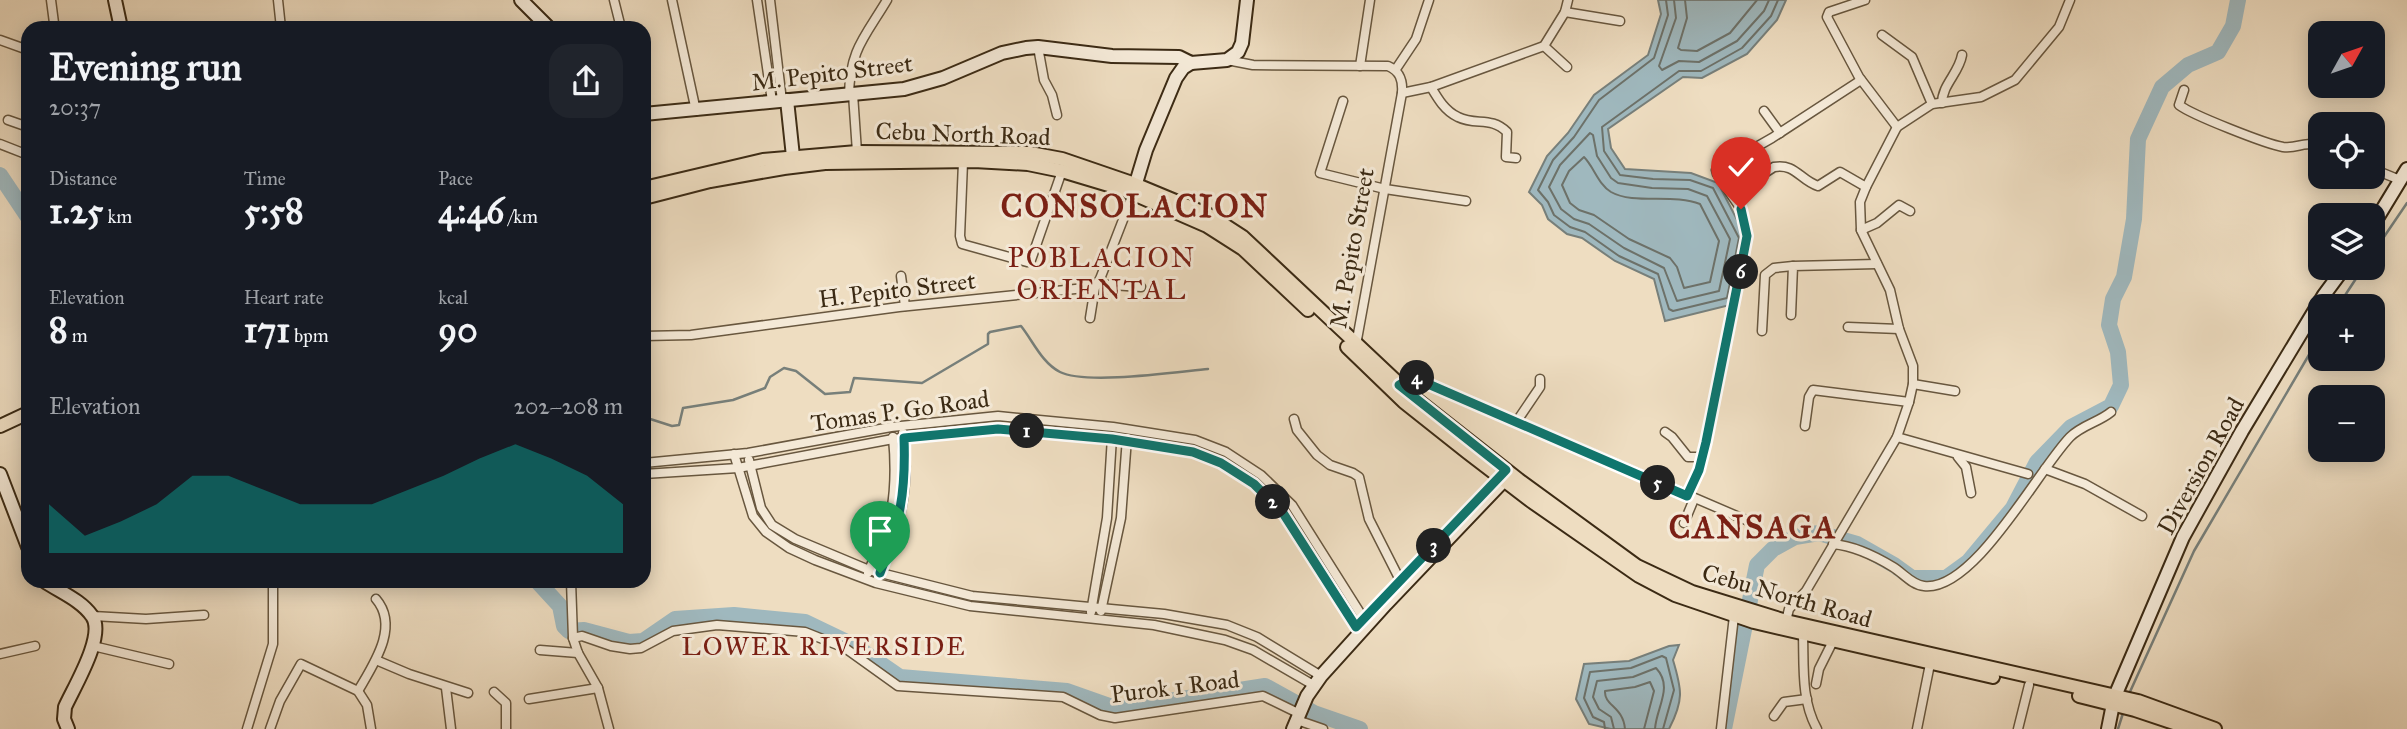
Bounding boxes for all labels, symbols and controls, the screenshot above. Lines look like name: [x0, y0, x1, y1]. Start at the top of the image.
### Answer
north arrow: [2308, 21, 2385, 98]
map controls: [2308, 21, 2385, 462]
text: Evening run: [49, 44, 242, 90]
button: share: [549, 44, 623, 118]
street label: M. Pepito Street: [750, 48, 915, 98]
text: 20:37: [49, 93, 101, 121]
button: locate: [2308, 112, 2385, 189]
street label: Cebu North Road: [875, 116, 1051, 152]
pin: [1711, 137, 1771, 209]
icon: check: [1722, 148, 1760, 186]
street label: M. Pepito Street: [1323, 165, 1381, 330]
text: Distance: [49, 167, 117, 190]
text: Time: [244, 167, 286, 190]
text: Pace: [438, 167, 473, 190]
district label: CONSOLACION: [1001, 187, 1269, 226]
text: 1.25: [49, 190, 103, 233]
text: 5:58: [244, 190, 304, 233]
text: 4:46: [438, 190, 504, 233]
button: layers: [2308, 203, 2385, 280]
text: km: [103, 205, 132, 228]
text: /km: [504, 205, 538, 228]
district label: POBLACION ORIENTAL: [1008, 240, 1196, 307]
pin: 6: [1724, 254, 1758, 290]
text: 6: [1736, 260, 1745, 283]
street label: H. Pepito Street: [817, 265, 978, 315]
text: Elevation: [49, 286, 124, 309]
text: Heart rate: [244, 286, 324, 309]
text: kcal: [438, 286, 468, 309]
button: +: [2308, 294, 2385, 371]
text: 8: [49, 309, 68, 352]
text: 171: [244, 309, 290, 352]
text: 90: [438, 309, 478, 352]
text: m: [68, 324, 88, 347]
text: bpm: [290, 324, 329, 347]
pin: 4: [1400, 360, 1434, 396]
text: 4: [1411, 366, 1422, 389]
street label: Tomas P. Go Road: [809, 384, 991, 438]
button: −: [2308, 385, 2385, 462]
text: Elevation: [49, 392, 140, 420]
text: 202–208 m: [514, 392, 623, 420]
street label: Diversion Road: [2151, 392, 2251, 540]
pin: 1: [1010, 414, 1044, 448]
text: 1: [1023, 419, 1030, 442]
pin: 5: [1640, 466, 1676, 500]
text: 5: [1653, 471, 1662, 494]
pin: 2: [1256, 484, 1290, 520]
text: 2: [1268, 490, 1277, 513]
pin: [850, 501, 910, 573]
district label: CANSAGA: [1669, 508, 1837, 547]
icon: arrive: [861, 512, 899, 550]
pin: 3: [1416, 528, 1452, 564]
text: 3: [1430, 534, 1437, 557]
street label: Cebu North Road: [1699, 557, 1875, 635]
district label: LOWER RIVERSIDE: [681, 630, 967, 662]
street label: Purok 1 Road: [1109, 664, 1241, 710]

